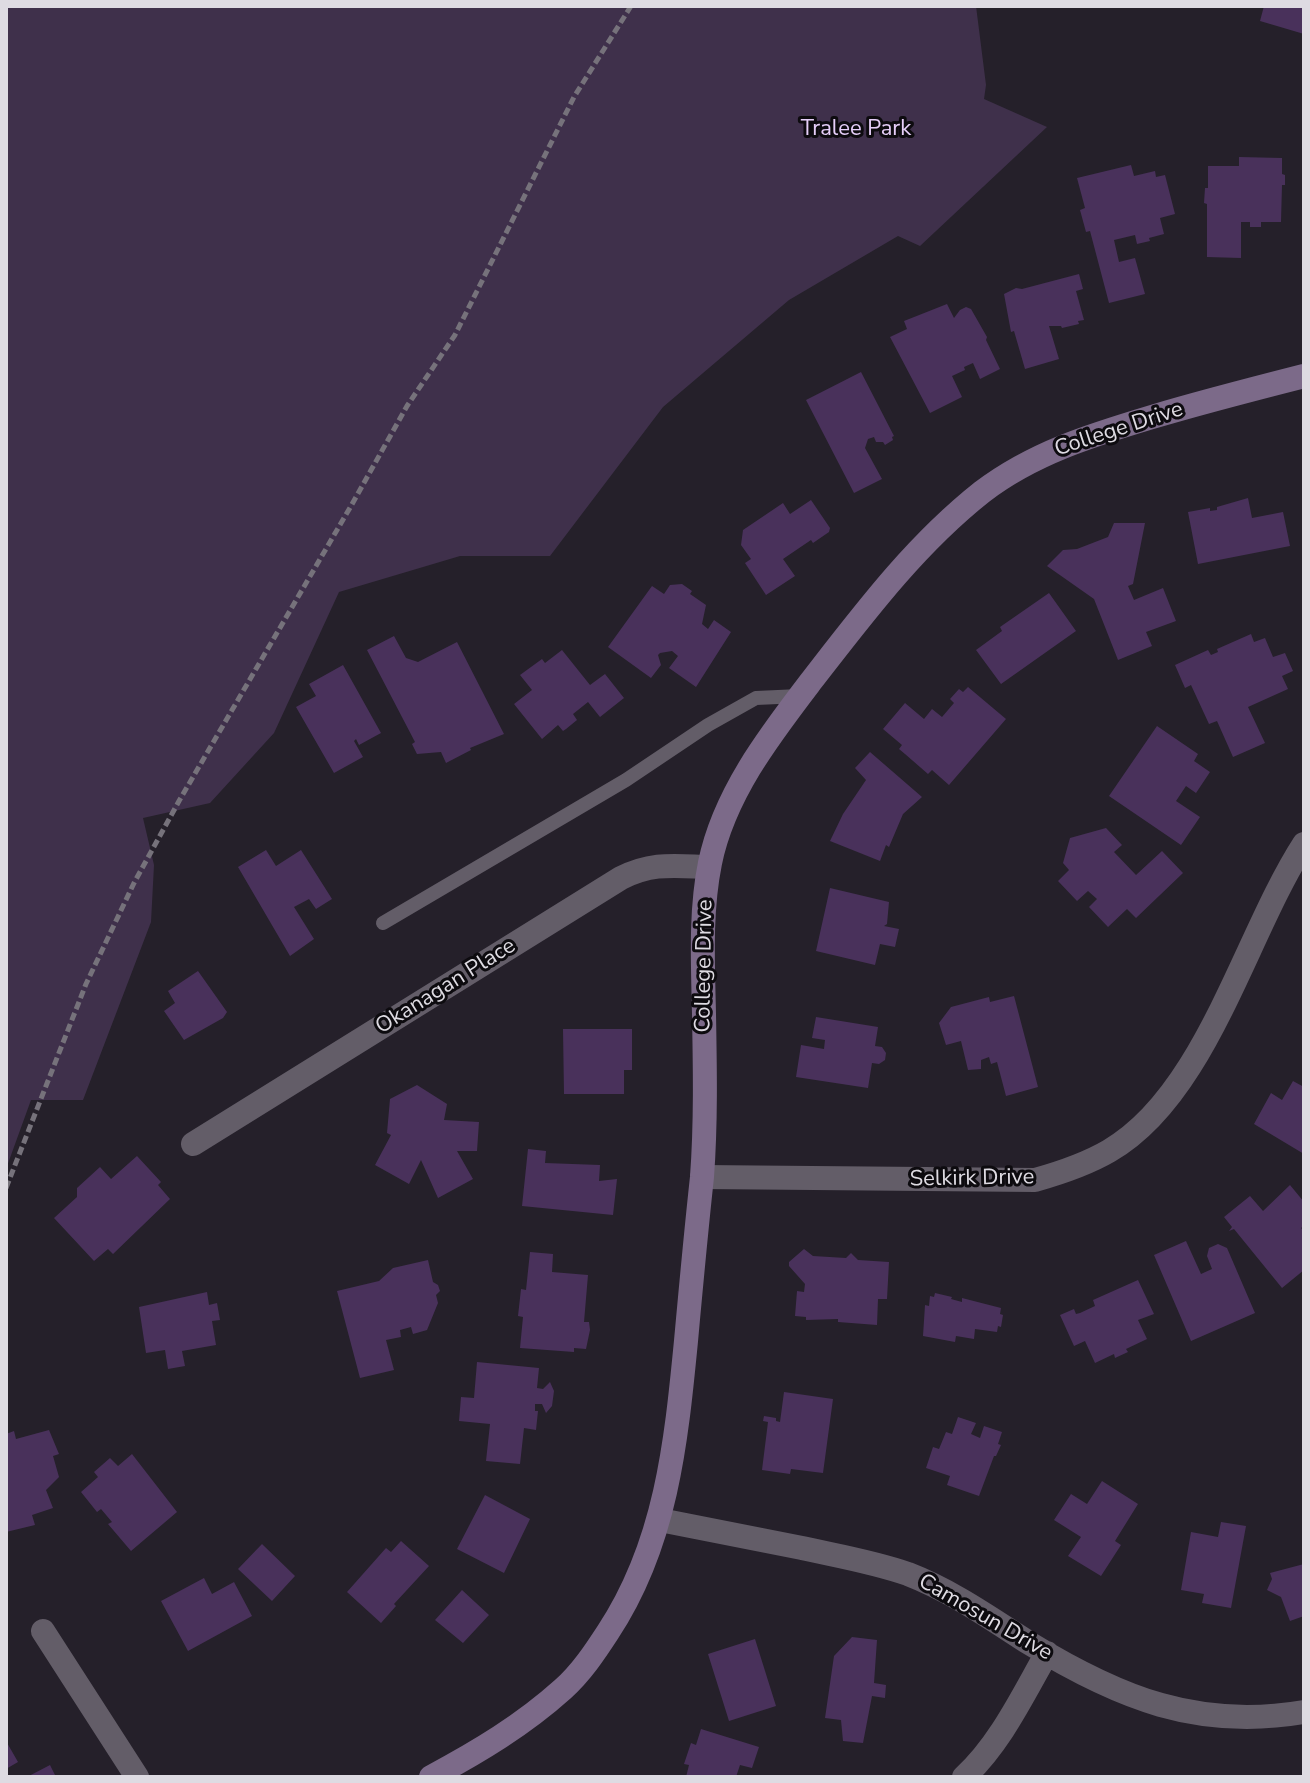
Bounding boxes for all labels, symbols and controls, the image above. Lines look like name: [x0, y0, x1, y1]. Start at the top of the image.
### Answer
park label: Tralee Park: [801, 117, 911, 143]
street label: College Drive: [1052, 397, 1186, 463]
street label: College Drive: [691, 899, 719, 1033]
street label: Okanagan Place: [371, 933, 521, 1041]
street label: Selkirk Drive: [910, 1165, 1034, 1193]
street label: Camosun Drive: [913, 1569, 1057, 1667]

